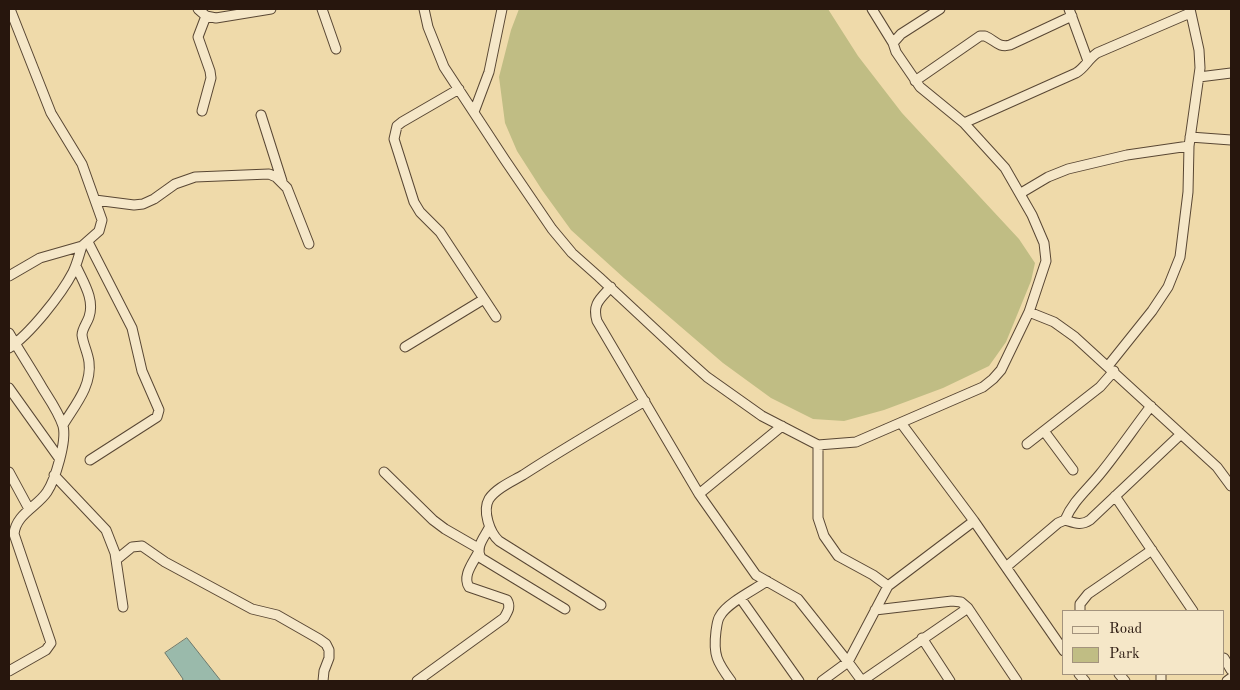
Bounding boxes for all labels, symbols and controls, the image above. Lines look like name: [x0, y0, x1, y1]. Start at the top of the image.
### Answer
legend: [1062, 610, 1225, 675]
text: Road: [1109, 622, 1142, 637]
text: Park: [1109, 647, 1140, 662]

